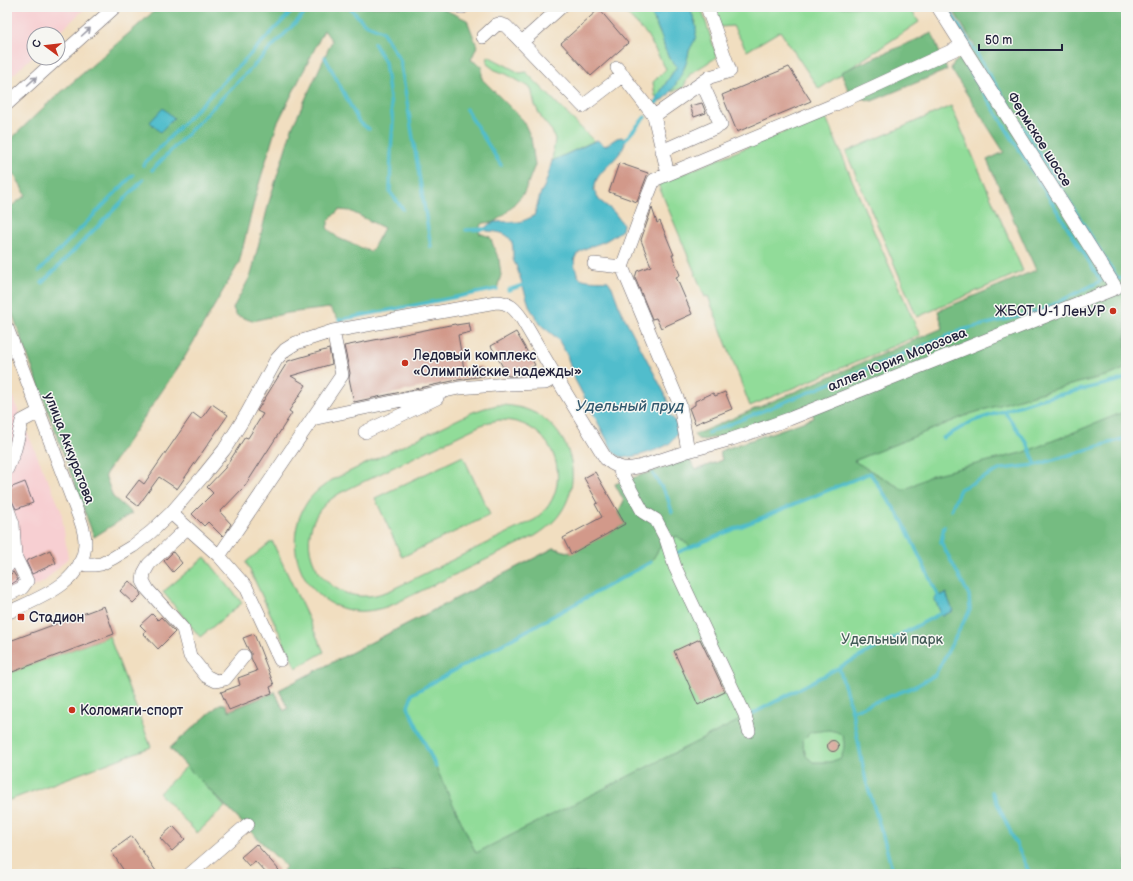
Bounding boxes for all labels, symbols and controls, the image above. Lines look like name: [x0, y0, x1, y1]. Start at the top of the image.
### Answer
north arrow: [26, 26, 66, 66]
scale bar: [979, 26, 1062, 52]
one-way arrow: [81, 28, 92, 37]
text: 50 m: [985, 33, 1012, 48]
text: С: [30, 38, 44, 49]
one-way arrow: [27, 77, 37, 86]
street label: Фермское шоссе: [1004, 89, 1076, 190]
place label: ЖБОТ U-1 ЛенУР: [995, 303, 1105, 320]
marker: ЖБОТ U-1 ЛенУР: [1108, 306, 1118, 316]
street label: аллея Юрия Морозова: [825, 324, 970, 395]
place label: Ледовый комплекс «Олимпийские надежды»: [412, 347, 582, 380]
marker: Ледовый комплекс «Олимпийские надежды»: [400, 358, 410, 368]
street label: улица Аккуратова: [41, 390, 99, 507]
water label: Удельный пруд: [576, 397, 684, 416]
place label: Стадион: [29, 609, 85, 626]
marker: Стадион: [16, 612, 26, 622]
park label: Удельный парк: [841, 631, 943, 648]
place label: Коломяги-спорт: [80, 702, 184, 719]
marker: Коломяги-спорт: [67, 705, 77, 715]

